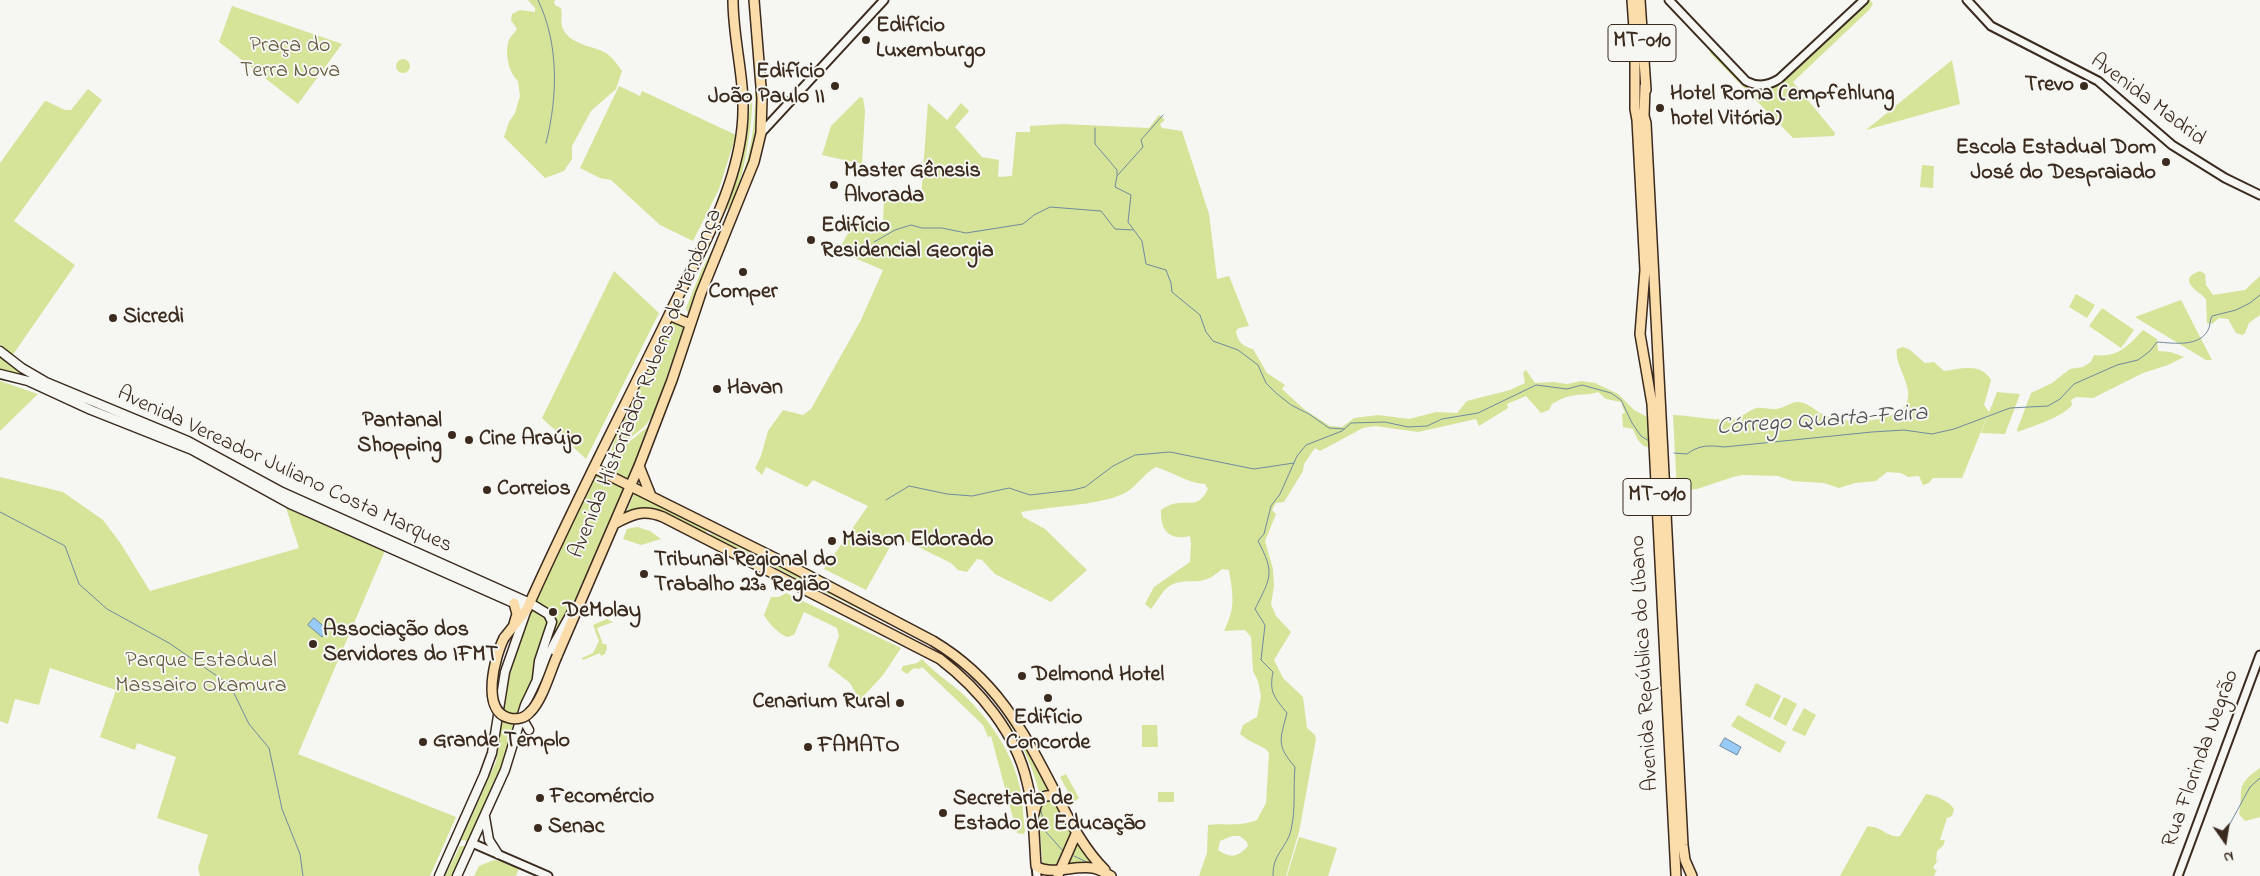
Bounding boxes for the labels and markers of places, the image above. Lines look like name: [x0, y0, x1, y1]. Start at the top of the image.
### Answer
place label: Edifício Luxemburgo: [876, 14, 986, 66]
marker: Edifício Luxemburgo: [860, 34, 872, 46]
place label: Edifício João Paulo II: [708, 60, 825, 111]
place label: Trevo: [2025, 73, 2074, 99]
marker: Edifício João Paulo II: [829, 80, 841, 92]
marker: Trevo: [2078, 80, 2090, 92]
place label: Hotel Roma (empfehlung hotel Vitória): [1670, 82, 1894, 134]
marker: Hotel Roma (empfehlung hotel Vitória): [1654, 102, 1666, 114]
place label: Escola Estadual Dom José do Despraiado: [1955, 136, 2156, 188]
marker: Escola Estadual Dom José do Despraiado: [2160, 156, 2172, 168]
place label: Master Gênesis Alvorada: [844, 159, 981, 210]
marker: Master Gênesis Alvorada: [828, 179, 840, 191]
place label: Edifício Residencial Georgia: [821, 214, 994, 266]
marker: Edifício Residencial Georgia: [805, 234, 817, 246]
marker: Comper: [737, 266, 749, 278]
place label: Comper: [708, 280, 778, 306]
place label: Sicredi: [123, 305, 184, 331]
marker: Sicredi: [107, 312, 119, 324]
place label: Havan: [727, 376, 783, 402]
marker: Havan: [711, 383, 723, 395]
place label: Pantanal Shopping: [357, 409, 442, 461]
place label: Cine Araújo: [479, 427, 582, 453]
marker: Pantanal Shopping: [446, 429, 458, 441]
marker: Cine Araújo: [463, 434, 475, 446]
place label: Correios: [497, 477, 571, 503]
marker: Correios: [481, 484, 493, 496]
place label: Maison Eldorado: [842, 528, 994, 554]
marker: Maison Eldorado: [826, 535, 838, 547]
place label: Tribunal Regional do Trabalho 23ª Região: [654, 548, 836, 600]
marker: Tribunal Regional do Trabalho 23ª Região: [638, 568, 650, 580]
place label: DeMolay: [563, 599, 641, 625]
marker: DeMolay: [547, 606, 559, 618]
place label: Associação dos Servidores do IFMT: [323, 618, 498, 670]
marker: Associação dos Servidores do IFMT: [307, 638, 319, 650]
place label: Delmond Hotel: [1032, 663, 1164, 689]
marker: Delmond Hotel: [1016, 670, 1028, 682]
place label: Cenarium Rural: [752, 690, 890, 716]
marker: Edifício Concorde: [1042, 692, 1054, 704]
marker: Cenarium Rural: [894, 697, 906, 709]
place label: Edifício Concorde: [1006, 706, 1090, 758]
place label: Grande Templo: [433, 729, 570, 755]
place label: FAMATO: [818, 734, 900, 760]
marker: Grande Templo: [417, 736, 429, 748]
marker: FAMATO: [802, 741, 814, 753]
place label: Fecomércio: [550, 785, 654, 811]
place label: Secretaria de Estado de Educação: [953, 787, 1146, 838]
marker: Fecomércio: [534, 792, 546, 804]
marker: Secretaria de Estado de Educação: [937, 807, 949, 819]
place label: Senac: [548, 815, 604, 841]
marker: Senac: [532, 822, 544, 834]

